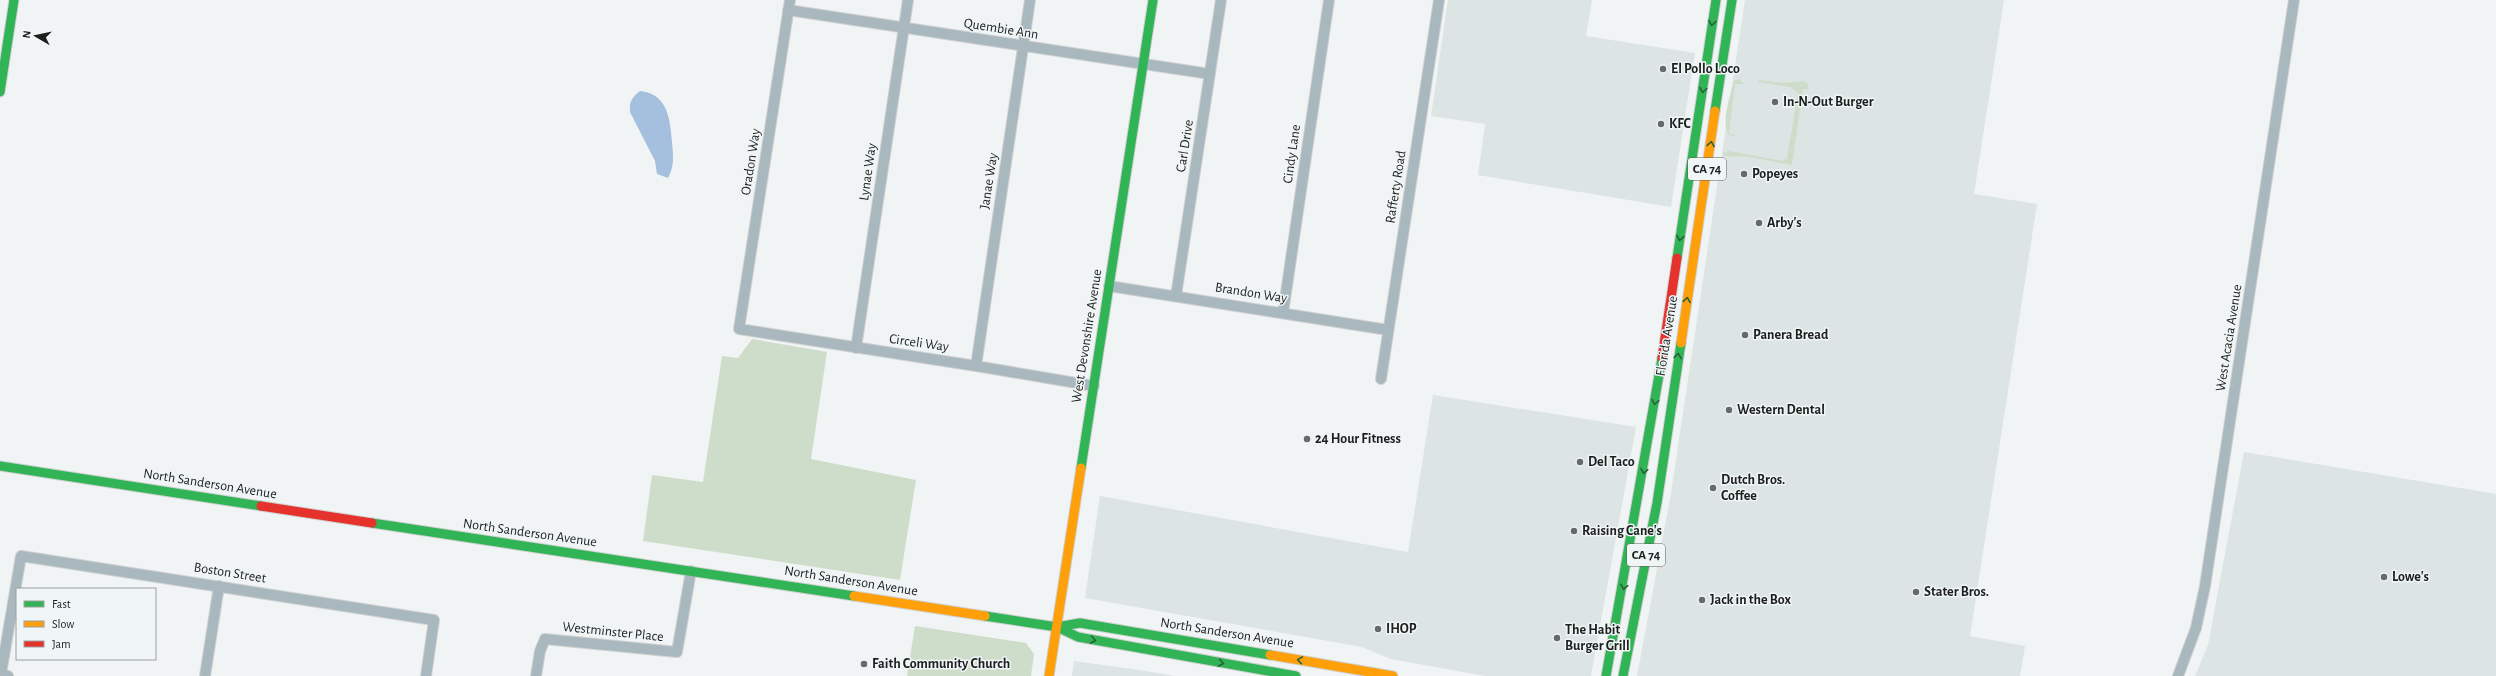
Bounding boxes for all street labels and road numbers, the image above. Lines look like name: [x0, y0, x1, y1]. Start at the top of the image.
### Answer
street label: Quembie Ann: [963, 16, 1039, 42]
street label: Carl Drive: [1174, 119, 1196, 173]
street label: Cindy Lane: [1281, 124, 1303, 184]
street label: Oradon Way: [739, 128, 763, 196]
street label: Lynae Way: [857, 142, 879, 202]
street label: Rafferty Road: [1383, 150, 1409, 224]
street label: Janae Way: [978, 152, 1000, 210]
road number: CA 74: [1688, 158, 1726, 180]
street label: West Devonshire Avenue: [1069, 268, 1105, 404]
street label: Brandon Way: [1214, 280, 1288, 306]
street label: West Acacia Avenue: [2214, 283, 2244, 393]
street label: Florida Avenue: [1654, 295, 1680, 377]
street label: Circeli Way: [888, 332, 950, 354]
street label: North Sanderson Avenue: [142, 467, 278, 501]
street label: North Sanderson Avenue: [462, 517, 598, 549]
road number: CA 74: [1627, 544, 1665, 566]
street label: Boston Street: [193, 560, 268, 586]
street label: North Sanderson Avenue: [783, 564, 919, 598]
street label: North Sanderson Avenue: [1159, 616, 1295, 650]
street label: Westminster Place: [562, 620, 664, 644]

